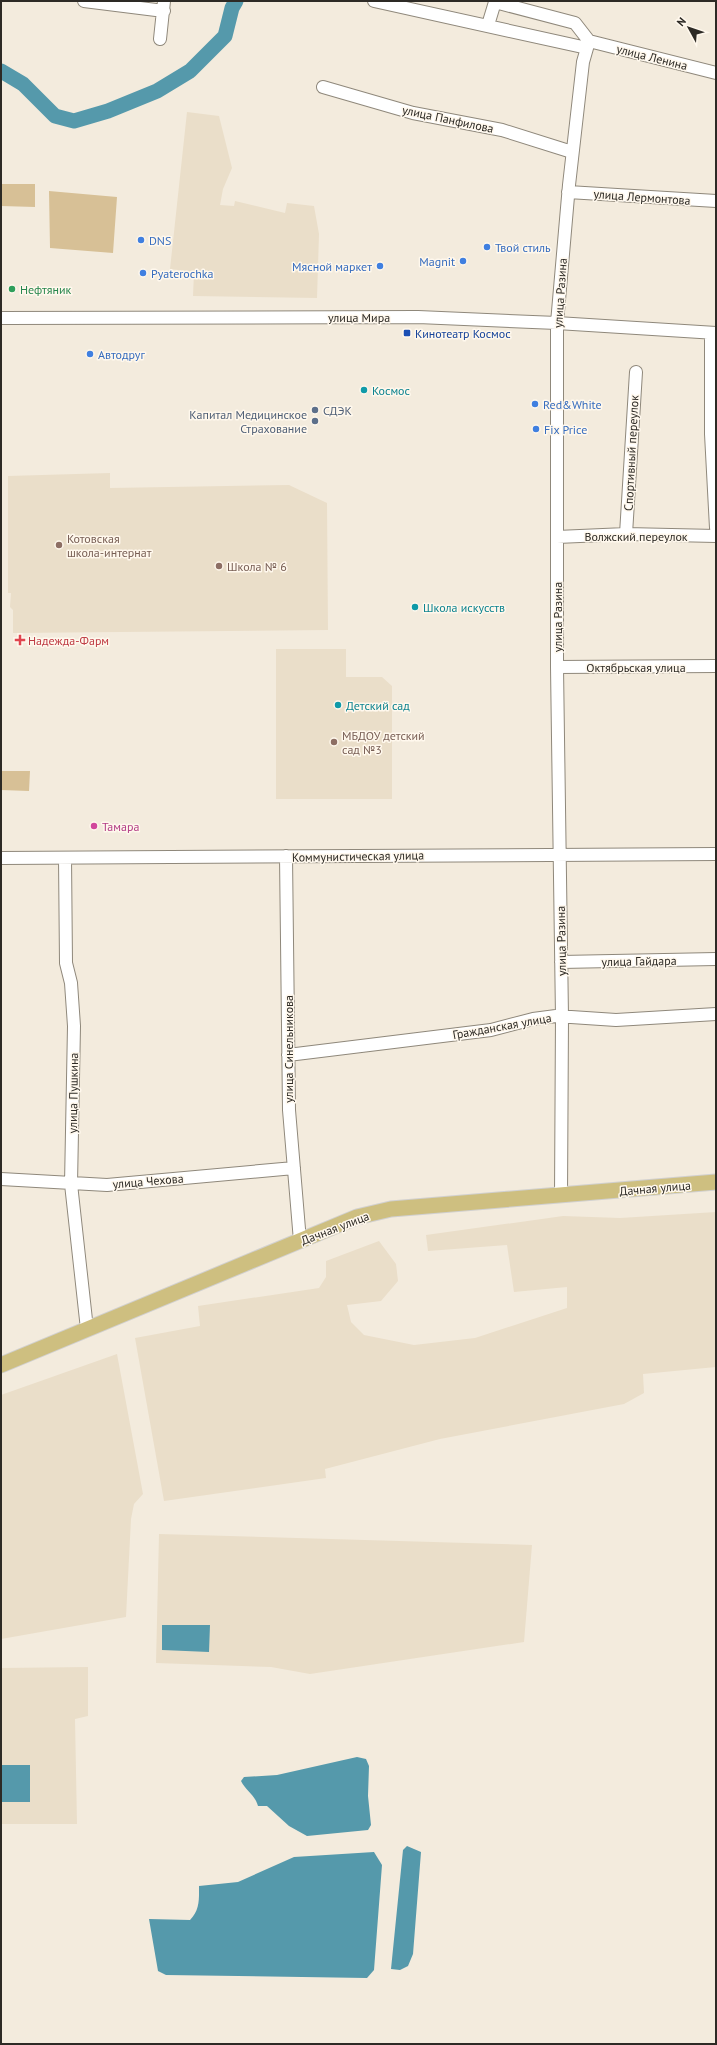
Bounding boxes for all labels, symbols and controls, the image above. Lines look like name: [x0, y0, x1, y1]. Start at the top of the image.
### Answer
north arrow: [669, 8, 709, 48]
text: N: [674, 14, 689, 29]
street label: улица Ленина: [615, 41, 689, 73]
street label: улица Панфилова: [401, 102, 495, 136]
street label: улица Лермонтова: [593, 186, 691, 208]
place label: DNS: [149, 233, 171, 248]
marker: DNS: [136, 235, 146, 245]
place label: Твой стиль: [495, 240, 551, 255]
marker: Твой стиль: [482, 242, 492, 252]
place label: Magnit: [419, 254, 455, 269]
marker: Magnit: [458, 256, 468, 266]
street label: улица Разина: [550, 257, 570, 329]
place label: Мясной маркет: [292, 259, 372, 274]
marker: Мясной маркет: [375, 261, 385, 271]
place label: Pyaterochka: [151, 266, 214, 281]
marker: Pyaterochka: [138, 268, 148, 278]
place label: Нефтяник: [20, 282, 72, 297]
marker: Нефтяник: [7, 284, 17, 294]
street label: улица Мира: [328, 310, 390, 325]
place label: Кинотеатр Космос: [415, 326, 511, 341]
marker: Кинотеатр Космос: [402, 328, 412, 338]
place label: Автодруг: [98, 347, 145, 362]
marker: Автодруг: [85, 349, 95, 359]
place label: Космос: [372, 383, 411, 398]
marker: Космос: [359, 385, 369, 395]
street label: Спортивный переулок: [620, 394, 642, 511]
place label: Red&White: [543, 397, 602, 412]
marker: Red&White: [530, 399, 540, 409]
place label: СДЭК: [323, 403, 352, 418]
marker: СДЭК: [310, 405, 320, 415]
place label: Капитал Медицинское Страхование: [189, 407, 307, 436]
marker: Капитал Медицинское Страхование: [310, 416, 320, 426]
place label: Fix Price: [544, 422, 587, 437]
marker: Fix Price: [531, 424, 541, 434]
street label: Волжский переулок: [584, 529, 688, 544]
place label: Котовская школа-интернат: [67, 531, 152, 560]
marker: Котовская школа-интернат: [54, 540, 64, 550]
place label: Школа № 6: [227, 559, 287, 574]
marker: Школа № 6: [214, 561, 224, 571]
street label: улица Разина: [550, 582, 565, 652]
place label: Школа искусств: [423, 600, 505, 615]
marker: Школа искусств: [410, 602, 420, 612]
place label: Надежда-Фарм: [28, 633, 109, 648]
marker: Надежда-Фарм: [15, 635, 25, 645]
street label: Октябрьская улица: [586, 660, 686, 675]
place label: Детский сад: [346, 698, 410, 713]
marker: Детский сад: [333, 700, 343, 710]
place label: МБДОУ детский сад №3: [342, 728, 425, 757]
marker: МБДОУ детский сад №3: [329, 737, 339, 747]
place label: Тамара: [102, 819, 139, 834]
marker: Тамара: [89, 821, 99, 831]
street label: Коммунистическая улица: [292, 847, 424, 865]
street label: улица Разина: [553, 906, 569, 976]
street label: улица Гайдара: [601, 953, 677, 969]
street label: улица Синельникова: [281, 995, 296, 1103]
street label: Гражданская улица: [451, 1010, 553, 1042]
street label: улица Пушкина: [65, 1052, 81, 1134]
street label: улица Чехова: [112, 1170, 184, 1192]
street label: Дачная улица: [619, 1177, 691, 1199]
street label: Дачная улица: [299, 1208, 371, 1248]

